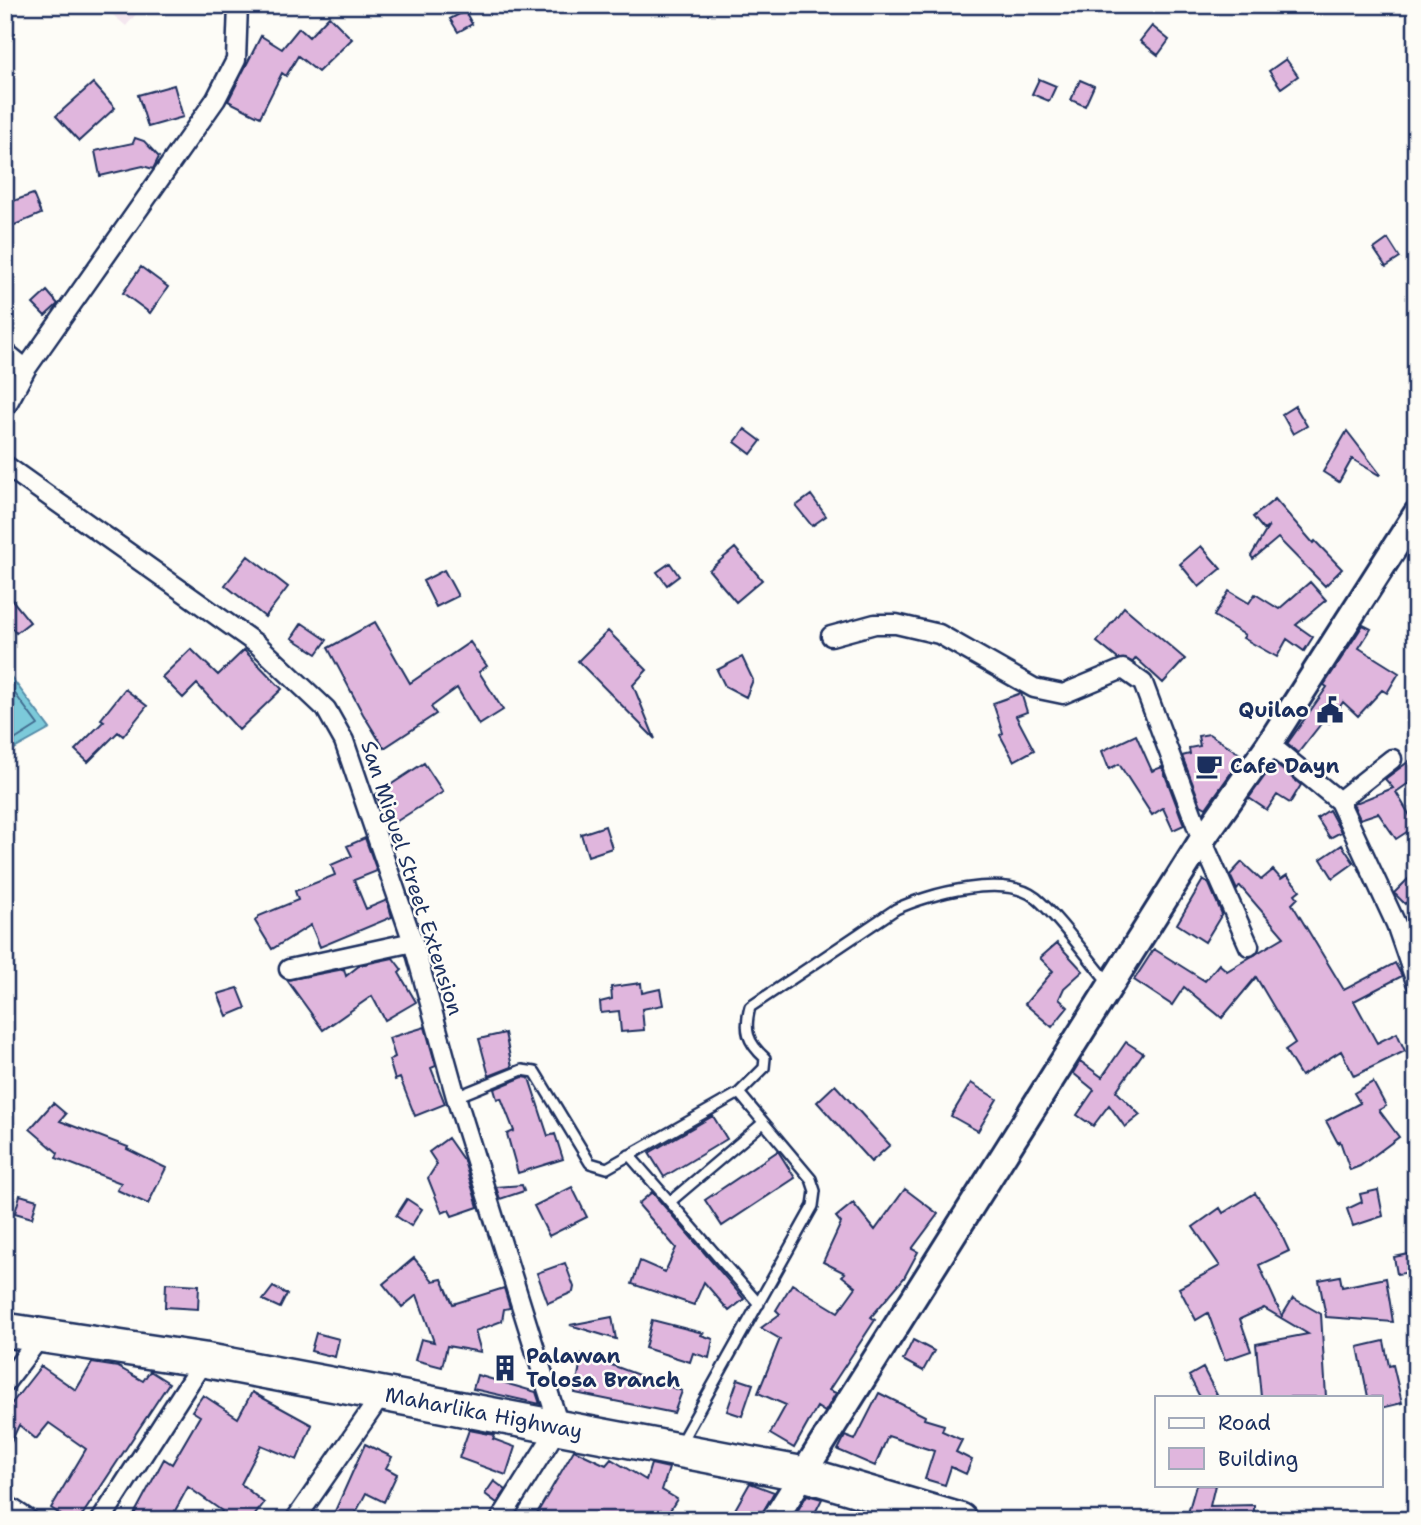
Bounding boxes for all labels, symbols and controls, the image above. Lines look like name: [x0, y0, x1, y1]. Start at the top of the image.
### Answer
public building icon: Quilao: [1315, 695, 1345, 725]
place label: Quilao: [1238, 696, 1309, 724]
street label: San Miguel Street Extension: [354, 737, 470, 1019]
cafe icon: Cafe Dayn: [1194, 751, 1224, 781]
place label: Cafe Dayn: [1230, 752, 1339, 780]
place label: Palawan Tolosa Branch: [526, 1342, 680, 1394]
building icon: Palawan Tolosa Branch: [490, 1353, 520, 1383]
street label: Maharlika Highway: [383, 1381, 585, 1446]
legend: [1155, 1396, 1382, 1486]
text: Road: [1218, 1409, 1271, 1437]
text: Building: [1218, 1445, 1298, 1473]

